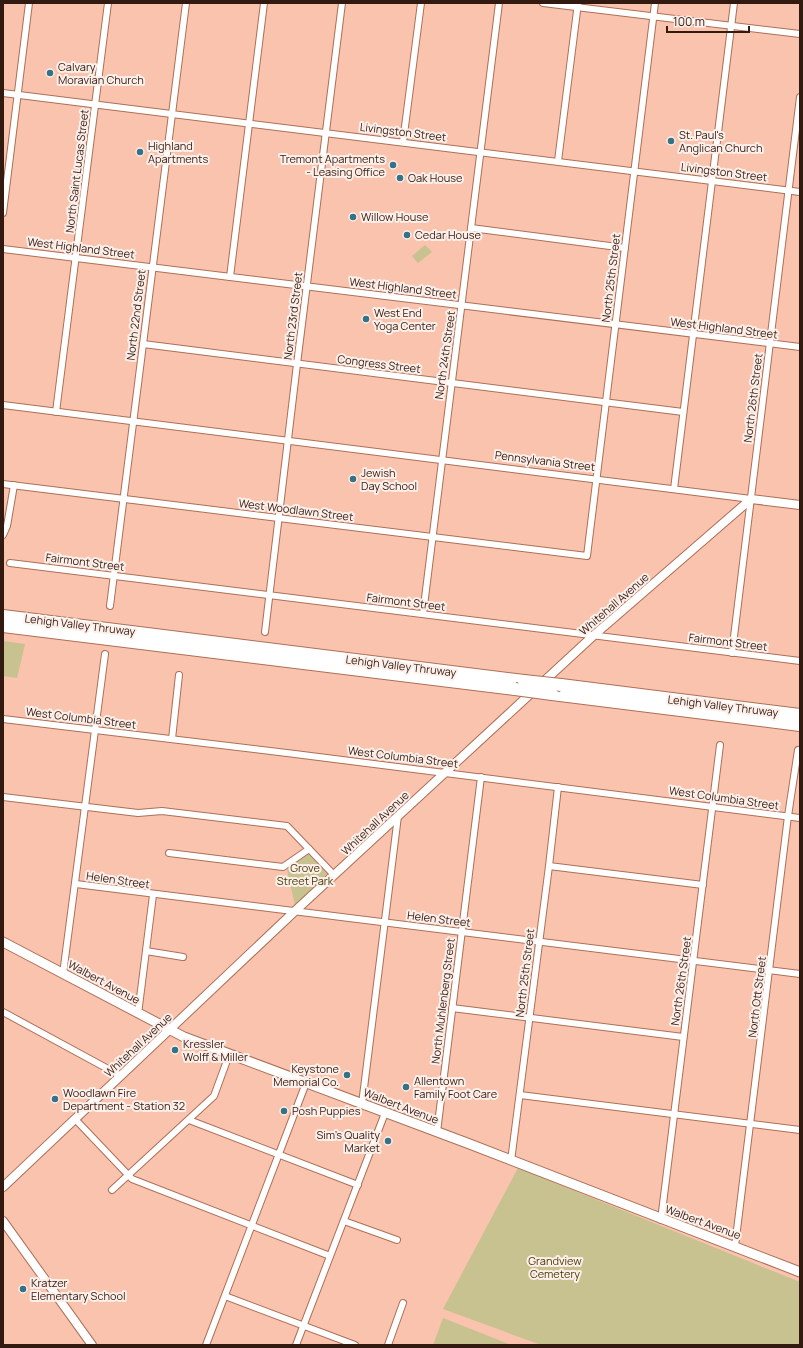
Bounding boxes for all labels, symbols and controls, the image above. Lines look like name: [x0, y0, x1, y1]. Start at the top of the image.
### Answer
scale bar: [667, 8, 749, 34]
text: 100 m: [673, 13, 705, 30]
place label: Calvary Moravian Church: [58, 59, 144, 87]
marker: Calvary Moravian Church: [45, 68, 55, 78]
street label: North Saint Lucas Street: [61, 108, 92, 234]
street label: Livingston Street: [359, 119, 447, 144]
place label: St. Paul's Anglican Church: [679, 127, 762, 155]
marker: St. Paul's Anglican Church: [666, 136, 676, 146]
place label: Highland Apartments: [148, 138, 208, 166]
marker: Highland Apartments: [135, 147, 145, 157]
place label: Tremont Apartments - Leasing Office: [280, 151, 386, 179]
street label: Livingston Street: [680, 159, 768, 184]
marker: Tremont Apartments - Leasing Office: [388, 160, 398, 170]
place label: Oak House: [408, 170, 463, 185]
marker: Oak House: [395, 173, 405, 183]
place label: Willow House: [361, 209, 429, 224]
marker: Willow House: [348, 212, 358, 222]
place label: Cedar House: [415, 227, 481, 242]
marker: Cedar House: [402, 230, 412, 240]
street label: West Highland Street: [27, 233, 135, 262]
street label: North 25th Street: [598, 233, 623, 323]
street label: North 22nd Street: [123, 269, 149, 361]
street label: North 23rd Street: [280, 271, 305, 361]
street label: West Highland Street: [349, 273, 457, 302]
place label: West End Yoga Center: [374, 305, 436, 333]
street label: North 24th Street: [431, 310, 458, 400]
street label: West Highland Street: [670, 313, 778, 342]
marker: West End Yoga Center: [361, 314, 371, 324]
street label: Congress Street: [337, 351, 422, 376]
street label: North 26th Street: [740, 353, 765, 443]
street label: Pennsylvania Street: [494, 447, 596, 474]
place label: Jewish Day School: [361, 465, 417, 493]
marker: Jewish Day School: [348, 474, 358, 484]
street label: West Woodlawn Street: [238, 495, 354, 524]
street label: Fairmont Street: [45, 549, 125, 574]
street label: Whitehall Avenue: [576, 569, 652, 638]
street label: Fairmont Street: [366, 589, 446, 614]
street label: Lehigh Valley Thruway: [24, 610, 136, 639]
street label: Fairmont Street: [688, 629, 768, 654]
street label: Lehigh Valley Thruway: [345, 651, 457, 680]
street label: Lehigh Valley Thruway: [667, 691, 779, 720]
street label: West Columbia Street: [25, 703, 137, 732]
street label: West Columbia Street: [347, 742, 459, 771]
street label: West Columbia Street: [668, 782, 780, 813]
street label: Whitehall Avenue: [337, 787, 412, 858]
park label: Grove Street Park: [277, 860, 334, 888]
street label: Helen Street: [85, 868, 151, 891]
street label: Helen Street: [406, 907, 472, 930]
street label: North 25th Street: [512, 928, 537, 1018]
street label: North 26th Street: [667, 935, 694, 1026]
street label: North Muhlenberg Street: [427, 937, 458, 1065]
street label: North Ott Street: [744, 955, 769, 1038]
street label: Walbert Avenue: [66, 956, 143, 1007]
street label: Whitehall Avenue: [100, 1009, 175, 1080]
place label: Kressler Wolff & Miller: [183, 1036, 248, 1064]
marker: Kressler Wolff & Miller: [170, 1045, 180, 1055]
place label: Keystone Memorial Co.: [273, 1061, 340, 1089]
marker: Keystone Memorial Co.: [342, 1070, 352, 1080]
place label: Allentown Family Foot Care: [414, 1073, 498, 1101]
marker: Allentown Family Foot Care: [401, 1082, 411, 1092]
street label: Walbert Avenue: [361, 1084, 442, 1127]
place label: Woodlawn Fire Department - Station 32: [63, 1085, 185, 1113]
marker: Woodlawn Fire Department - Station 32: [50, 1094, 60, 1104]
place label: Posh Puppies: [292, 1103, 361, 1118]
marker: Posh Puppies: [279, 1106, 289, 1116]
place label: Sim's Quality Market: [316, 1127, 380, 1155]
marker: Sim's Quality Market: [383, 1136, 393, 1146]
street label: Walbert Avenue: [663, 1201, 744, 1242]
park label: Grandview Cemetery: [528, 1253, 582, 1281]
place label: Kratzer Elementary School: [31, 1275, 126, 1303]
marker: Kratzer Elementary School: [18, 1284, 28, 1294]

